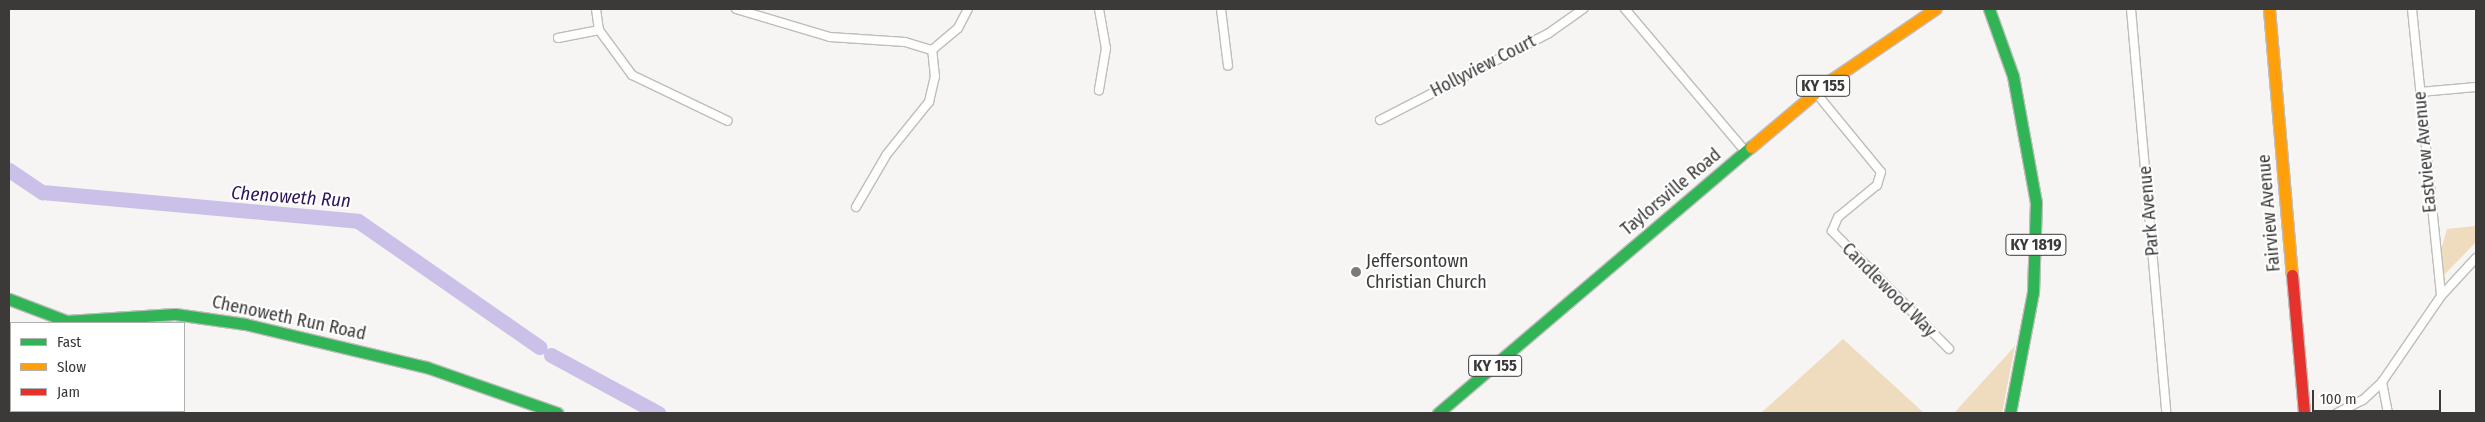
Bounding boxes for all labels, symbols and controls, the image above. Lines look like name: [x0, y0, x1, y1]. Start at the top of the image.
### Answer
street label: Hollyview Court: [1427, 30, 1539, 102]
road number: KY 155: [1796, 72, 1850, 100]
street label: Eastview Avenue: [2409, 90, 2441, 214]
street label: Taylorsville Road: [1617, 144, 1725, 240]
street label: Fairview Avenue: [2253, 153, 2285, 273]
street label: Park Avenue: [2134, 165, 2164, 257]
water label: Chenoweth Run: [230, 181, 352, 213]
road number: KY 1819: [2005, 232, 2067, 258]
street label: Candlewood Way: [1837, 238, 1941, 342]
place label: Jeffersontown Christian Church: [1366, 251, 1487, 294]
marker: Jeffersontown Christian Church: [1350, 266, 1362, 278]
street label: Chenoweth Run Road: [210, 291, 368, 345]
legend: [10, 322, 185, 412]
text: Fast: [57, 333, 81, 351]
road number: KY 155: [1468, 352, 1522, 380]
text: Slow: [57, 358, 86, 376]
scale bar: [2315, 380, 2444, 412]
text: Jam: [57, 383, 80, 401]
text: 100 m: [2320, 390, 2357, 408]

